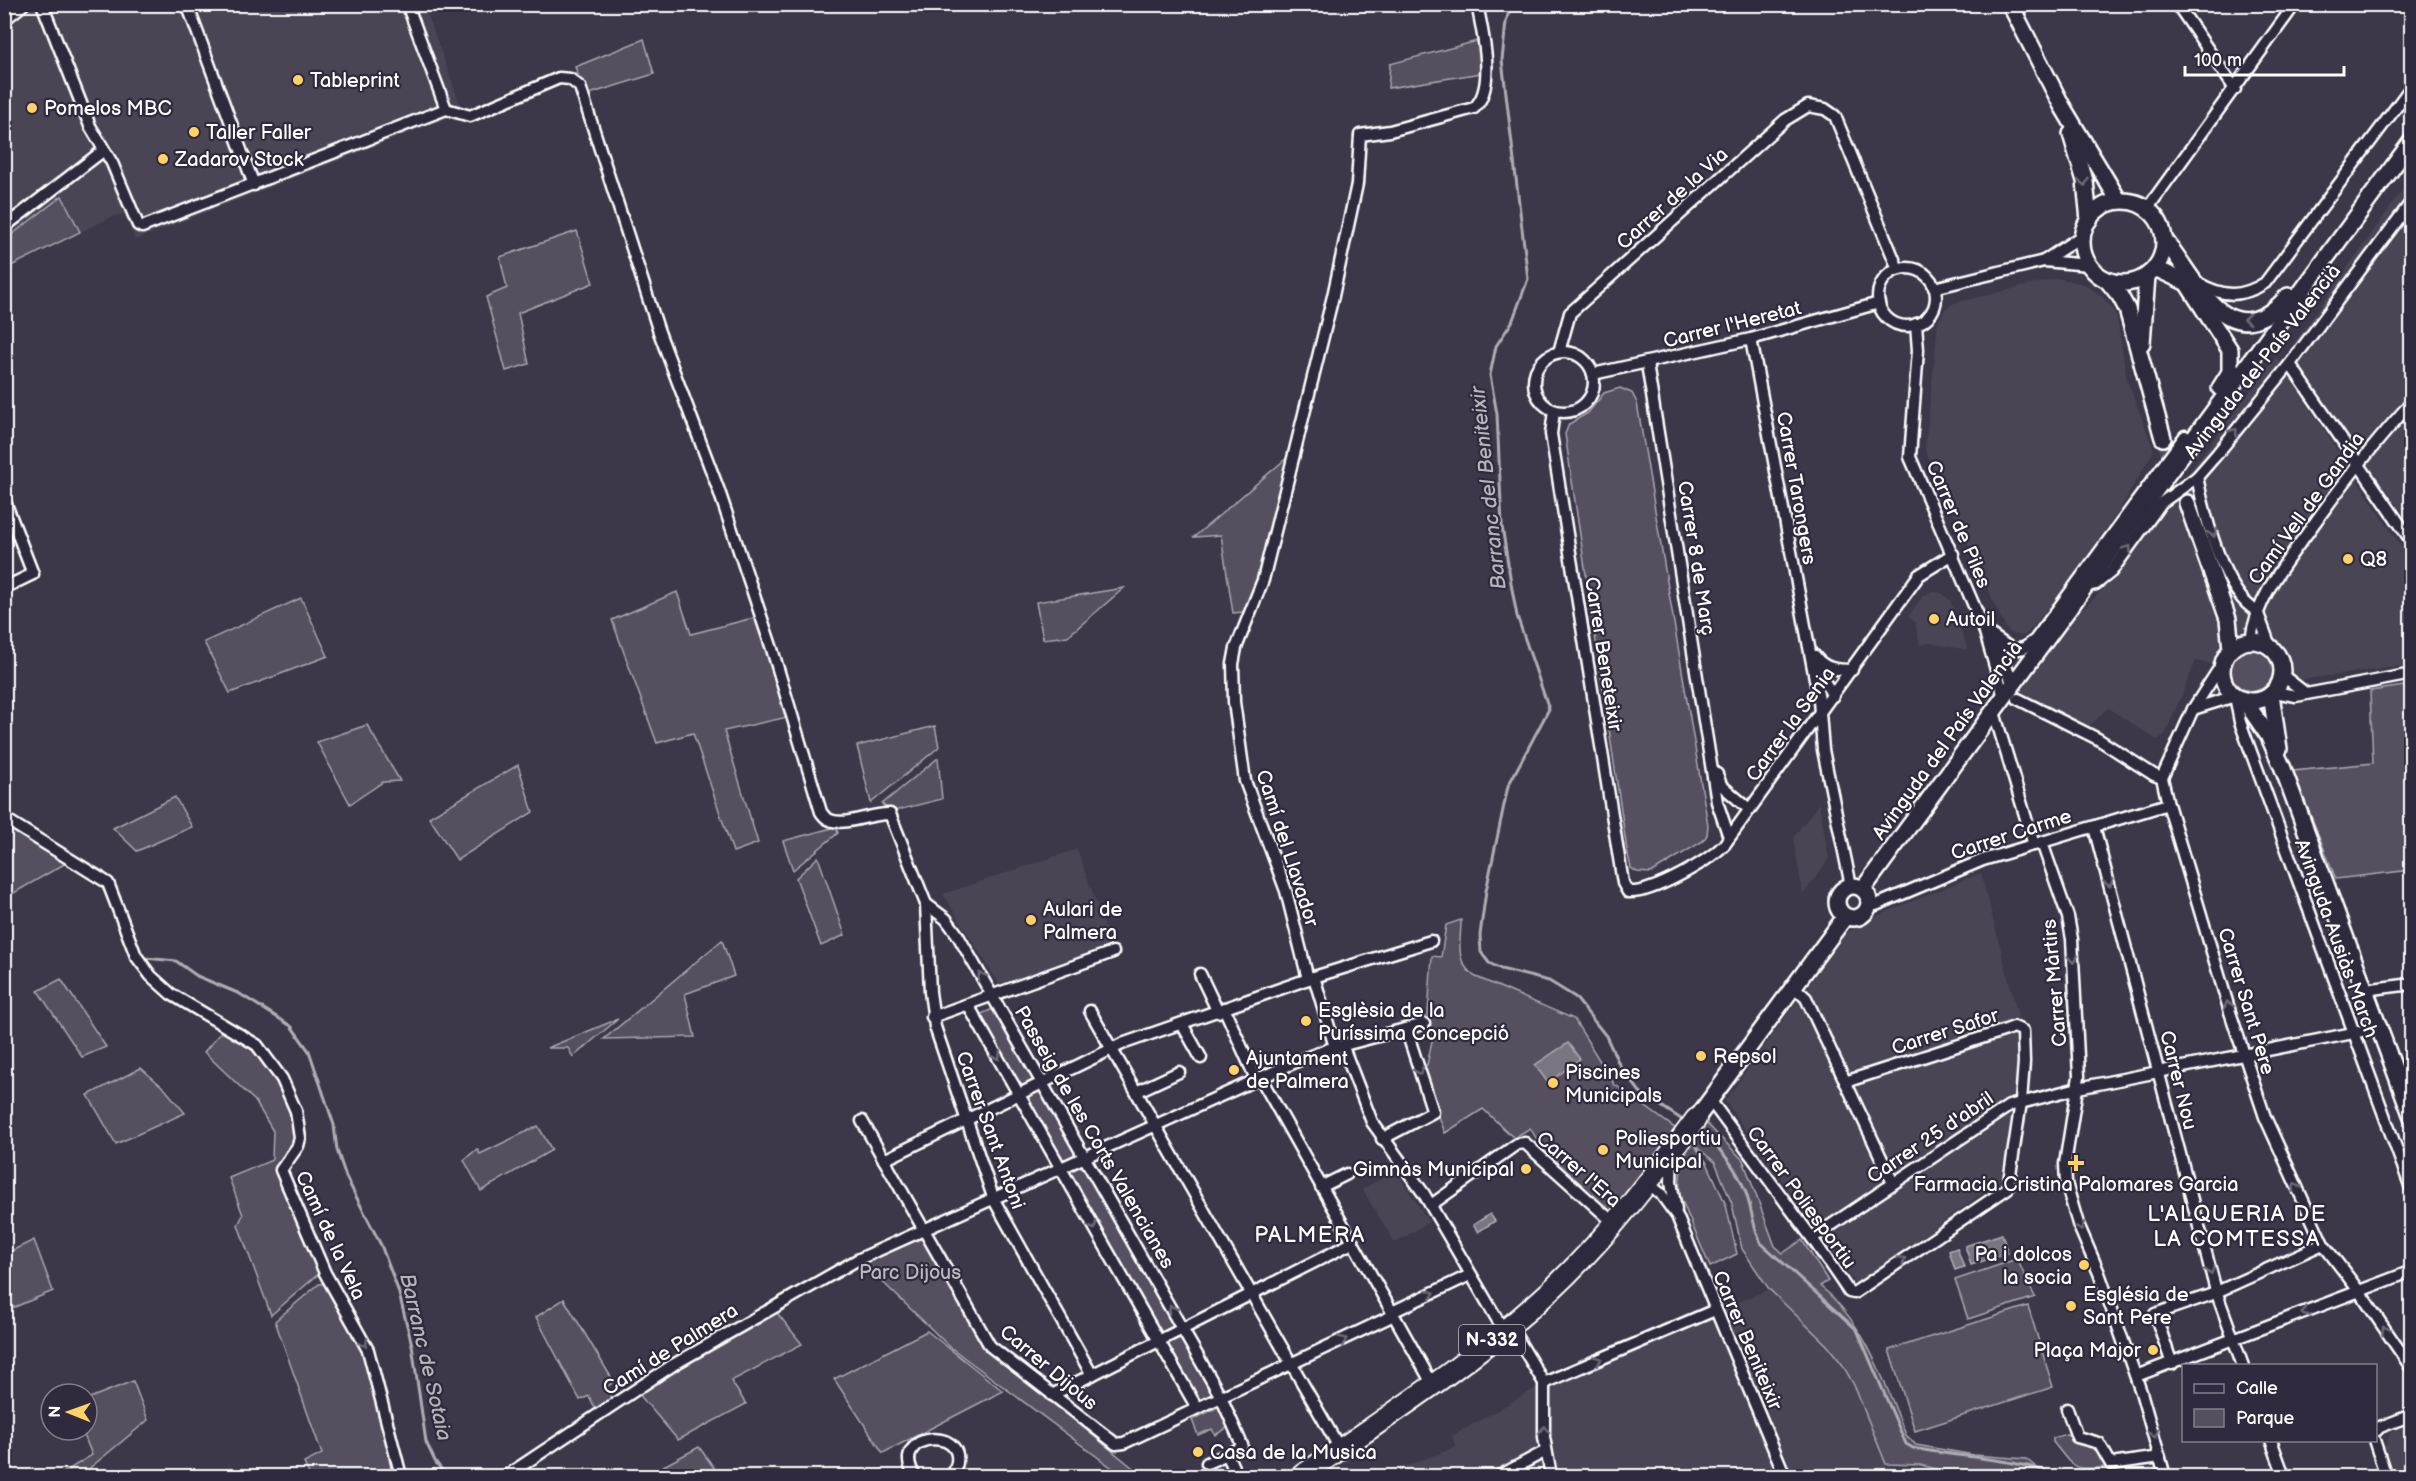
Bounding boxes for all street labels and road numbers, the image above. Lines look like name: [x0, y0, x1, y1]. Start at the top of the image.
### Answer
street label: Carrer de la Via: [1612, 142, 1733, 255]
street label: Avinguda del País Valencià: [2179, 260, 2346, 464]
street label: Carrer l'Heretat: [1661, 296, 1804, 354]
street label: Carrer Tarongers: [1771, 410, 1821, 567]
street label: Camí Vell de Gandia: [2243, 428, 2370, 589]
street label: Carrer de Piles: [1920, 457, 1996, 592]
street label: Carrer 8 de Març: [1672, 479, 1720, 637]
street label: Carrer Beneteixir: [1579, 575, 1627, 734]
street label: Avinguda del País Valencià: [1868, 636, 2028, 845]
street label: Carrer la Senia: [1741, 663, 1840, 787]
street label: Camí del Llavador: [1250, 767, 1324, 930]
street label: Carrer Carme: [1948, 804, 2075, 866]
street label: Avinguda Ausiàs March: [2289, 836, 2383, 1041]
street label: Carrer Màrtirs: [2037, 918, 2073, 1048]
street label: Carrer Sant Pere: [2212, 925, 2280, 1078]
street label: Passeig de les Corts Valencianes: [1009, 1002, 1179, 1273]
street label: Carrer Safor: [1889, 1003, 2003, 1061]
street label: Carrer Nou: [2154, 1028, 2202, 1132]
street label: Carrer Sant Antoni: [950, 1048, 1030, 1213]
street label: Carrer 25 d'abril: [1863, 1087, 1998, 1189]
street label: Carrer Poliesportiu: [1741, 1122, 1861, 1274]
street label: Carrer l'Era: [1531, 1126, 1626, 1213]
street label: Camí de la Vela: [290, 1167, 370, 1304]
street label: Carrer Beniteixir: [1707, 1267, 1788, 1414]
street label: Camí de Palmera: [598, 1299, 743, 1401]
street label: Carrer Dijous: [995, 1320, 1102, 1416]
road number: N-332: [1459, 1325, 1525, 1355]

